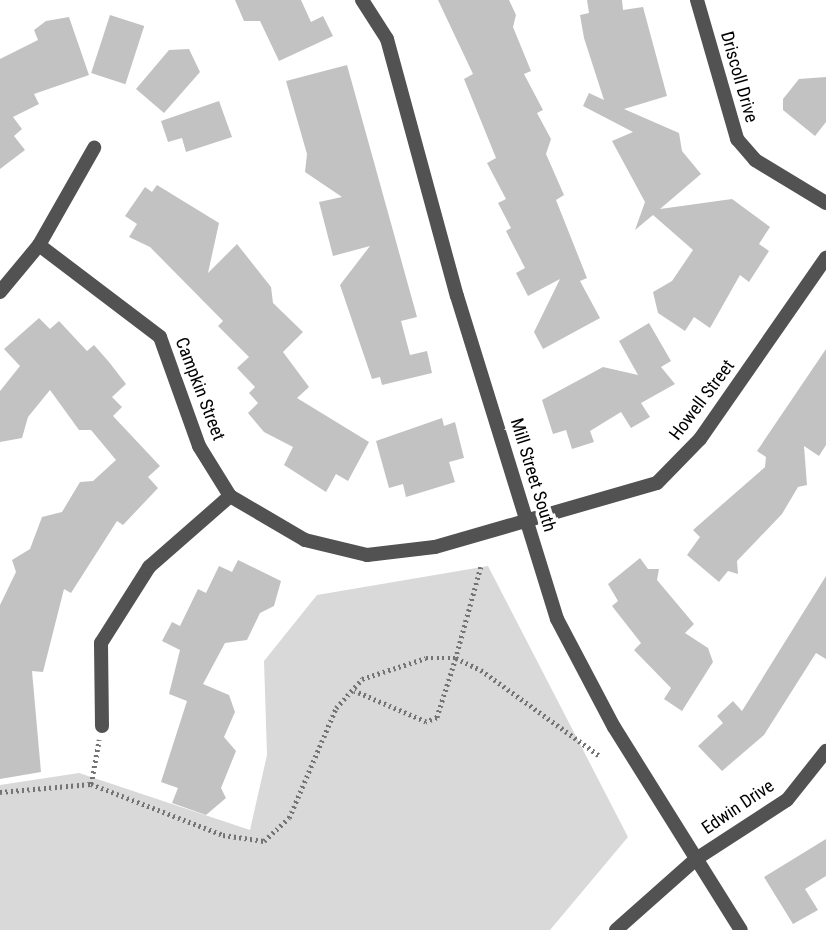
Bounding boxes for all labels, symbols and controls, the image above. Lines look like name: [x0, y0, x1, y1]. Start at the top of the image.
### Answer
street label: Driscoll Drive: [716, 29, 762, 125]
street label: Campkin Street: [170, 334, 230, 444]
street label: Howell Street: [665, 356, 739, 444]
street label: Mill Street South: [505, 416, 561, 534]
street label: Edwin Drive: [698, 775, 778, 839]

